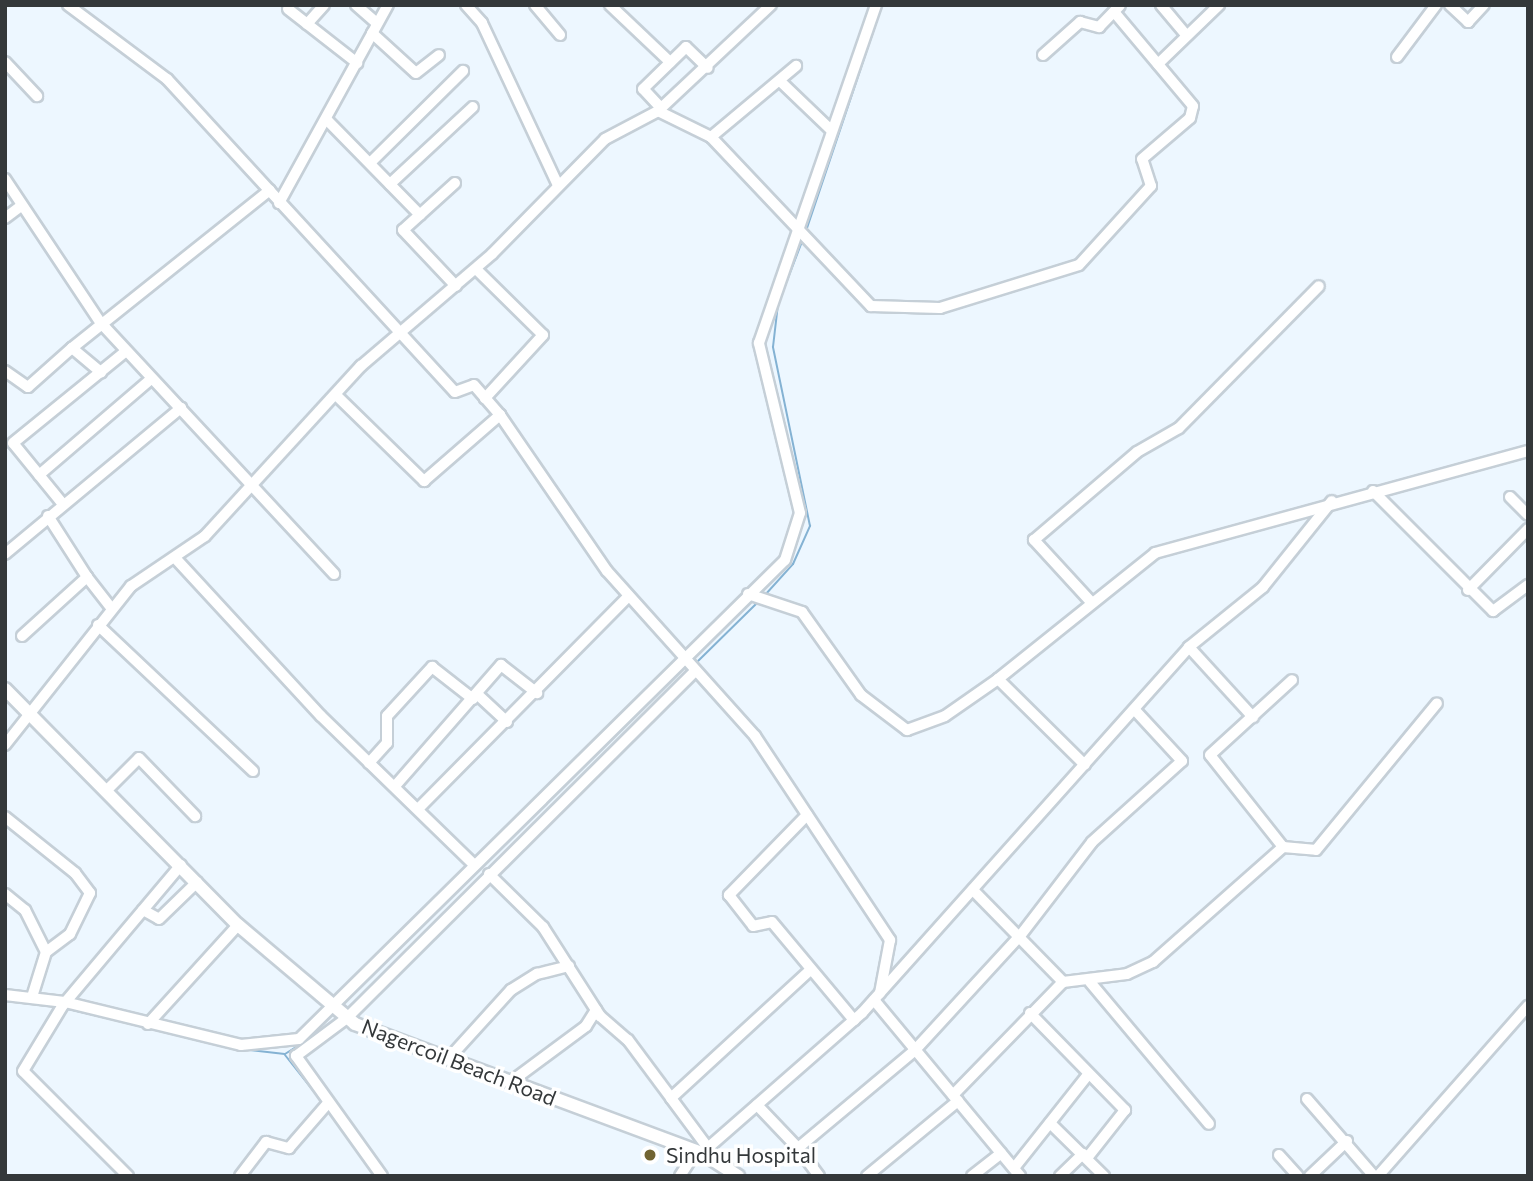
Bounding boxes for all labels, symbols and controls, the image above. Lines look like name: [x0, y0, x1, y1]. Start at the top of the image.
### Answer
street label: Nagercoil Beach Road: [358, 1013, 560, 1111]
place label: Sindhu Hospital: [666, 1142, 816, 1168]
marker: Sindhu Hospital: [640, 1145, 660, 1165]

